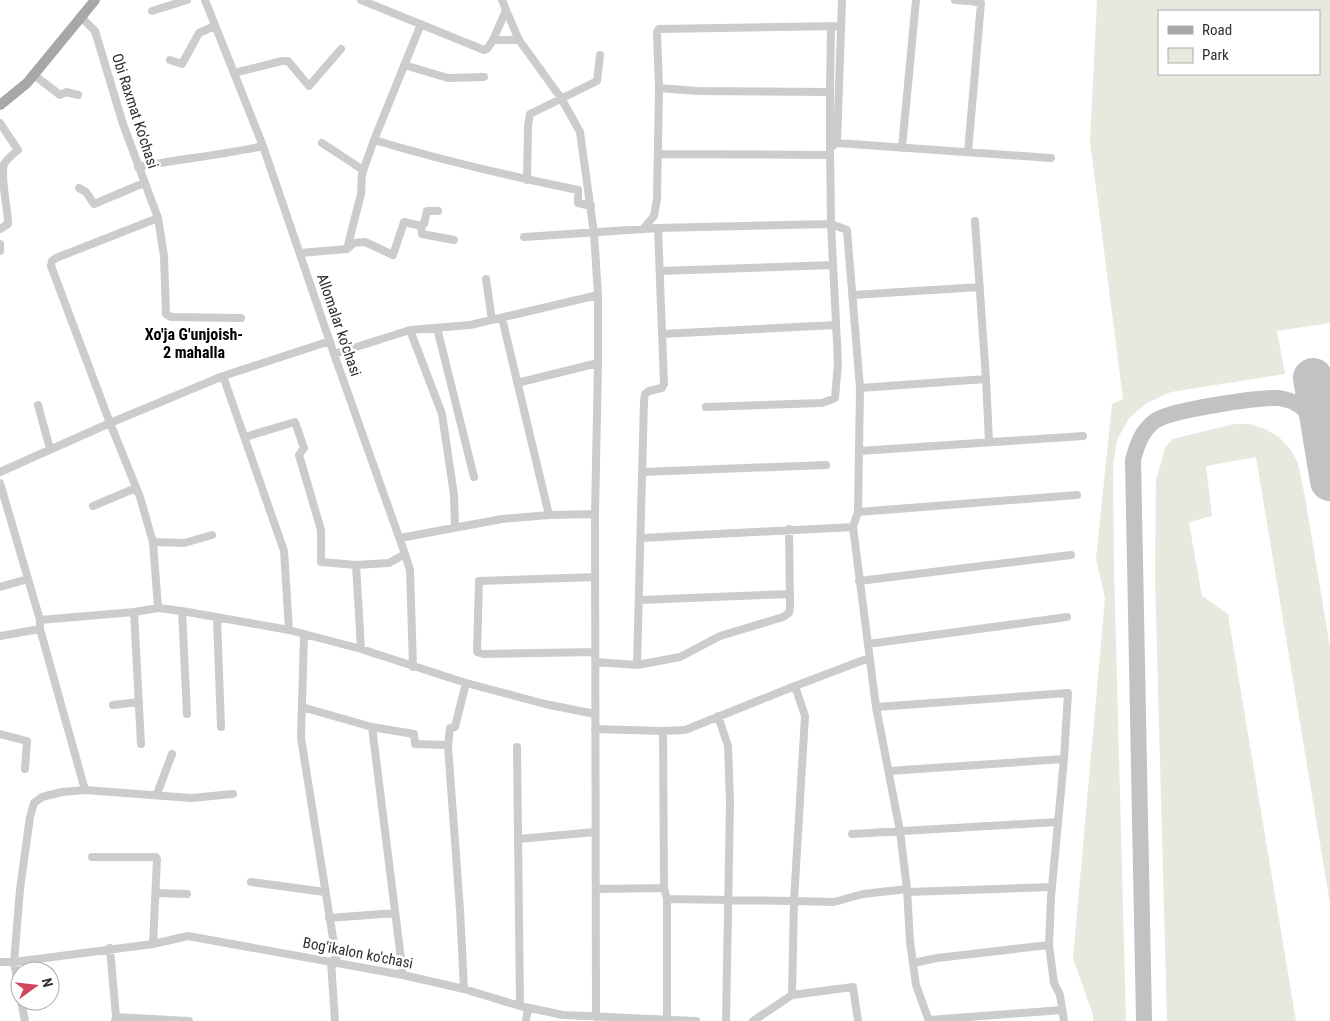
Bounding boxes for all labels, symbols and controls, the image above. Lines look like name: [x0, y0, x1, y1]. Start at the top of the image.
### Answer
legend: [1158, 10, 1320, 75]
text: Road: [1202, 21, 1232, 39]
text: Park: [1202, 46, 1229, 64]
street label: Obi Raxmat Ko'chasi: [108, 51, 162, 171]
street label: Allomalar ko'chasi: [313, 271, 365, 379]
district label: Xo'ja G'unjoish- 2 mahalla: [145, 325, 243, 362]
street label: Bog'ikalon ko'chasi: [301, 933, 415, 973]
north arrow: [10, 961, 60, 1011]
text: N: [39, 976, 56, 989]

